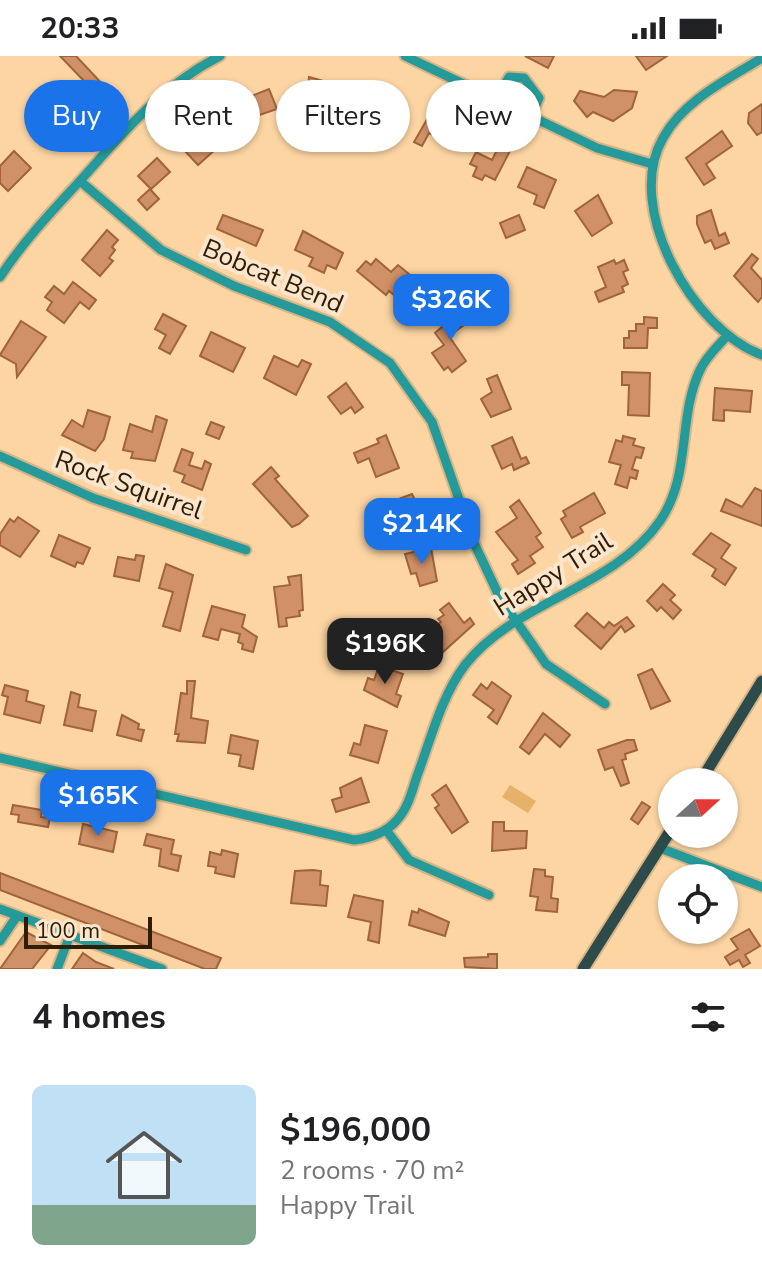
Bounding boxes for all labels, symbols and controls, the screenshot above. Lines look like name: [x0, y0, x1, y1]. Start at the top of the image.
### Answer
text: 20:33: [40, 8, 119, 49]
chip: Buy: [24, 80, 129, 152]
chip: Rent: [145, 80, 260, 152]
chip: Filters: [276, 80, 410, 152]
chip: New: [426, 80, 541, 152]
street label: Bobcat Bend: [197, 231, 349, 321]
pin: $326K: [395, 274, 507, 342]
text: $326K: [411, 282, 491, 317]
street label: Rock Squirrel: [50, 442, 208, 528]
pin: $214K: [366, 498, 478, 566]
text: $214K: [382, 506, 462, 541]
street label: Happy Trail: [487, 523, 619, 624]
pin: $196K: [329, 618, 441, 686]
text: $196K: [345, 626, 425, 661]
north arrow: [658, 768, 738, 848]
map controls: [658, 768, 738, 944]
pin: $165K: [42, 770, 154, 838]
text: $165K: [58, 778, 138, 813]
button: locate: [658, 864, 738, 944]
scale bar: [24, 913, 152, 949]
text: 100 m: [36, 916, 100, 946]
text: 4 homes: [32, 994, 166, 1040]
icon: filters: [686, 995, 730, 1039]
text: $196,000: [280, 1107, 431, 1153]
icon: home: [96, 1117, 192, 1213]
text: 2 rooms · 70 m²: [280, 1153, 464, 1188]
text: Happy Trail: [280, 1188, 414, 1223]

